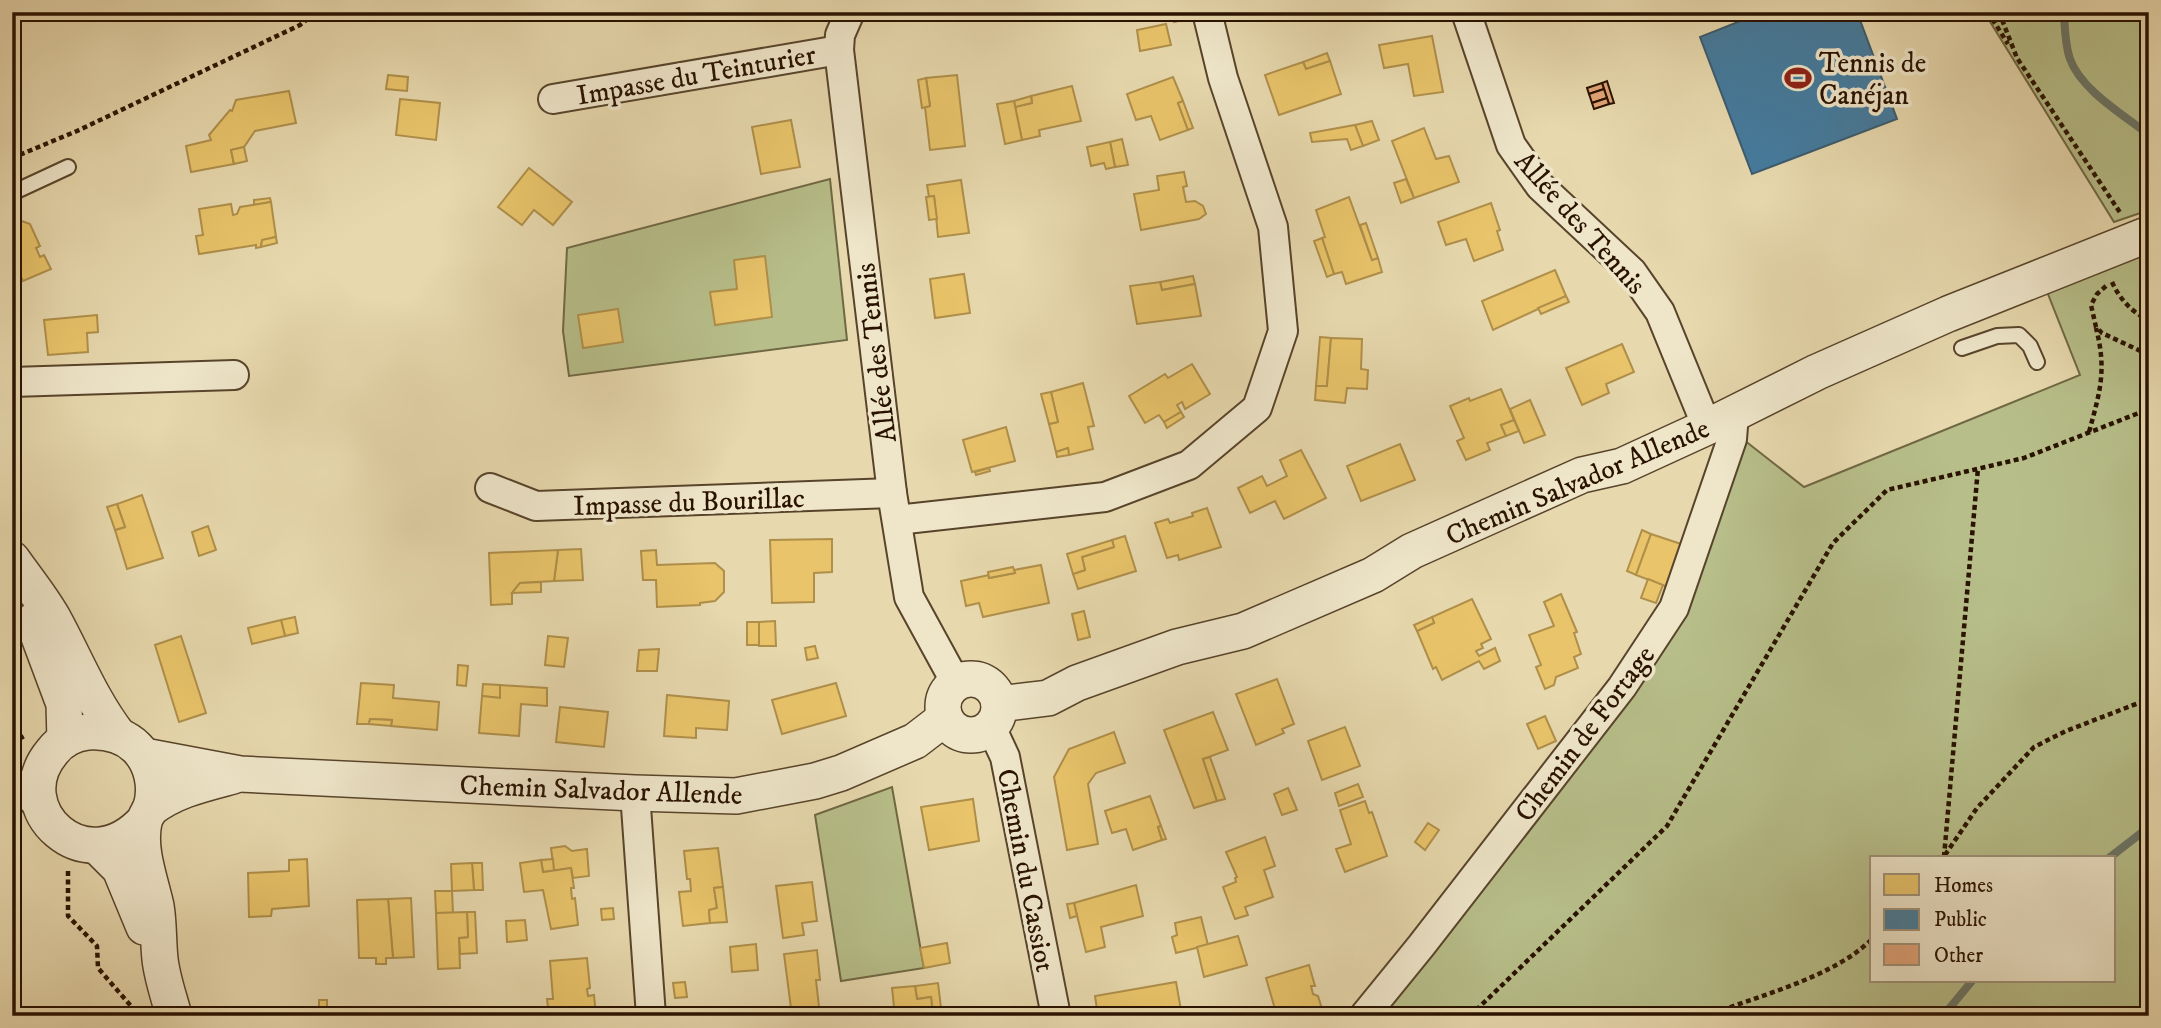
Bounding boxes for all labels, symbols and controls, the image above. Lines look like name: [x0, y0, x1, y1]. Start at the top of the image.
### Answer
street label: Impasse du Teinturier: [574, 37, 819, 114]
place label: Tennis de Canéjan: [1819, 46, 1926, 113]
sports icon: Tennis de Canéjan: [1783, 63, 1813, 93]
street label: Allée des Tennis: [1507, 144, 1653, 302]
street label: Allée des Tennis: [848, 261, 905, 445]
street label: Chemin Salvador Allende: [1441, 411, 1715, 554]
street label: Impasse du Bourillac: [573, 481, 805, 524]
street label: Chemin de Fortage: [1508, 639, 1663, 829]
street label: Chemin du Cassiot: [989, 766, 1062, 975]
street label: Chemin Salvador Allende: [459, 768, 743, 813]
legend: [1870, 856, 2116, 982]
text: Homes: [1934, 873, 1993, 899]
text: Public: [1934, 907, 1987, 933]
text: Other: [1934, 943, 1983, 969]

